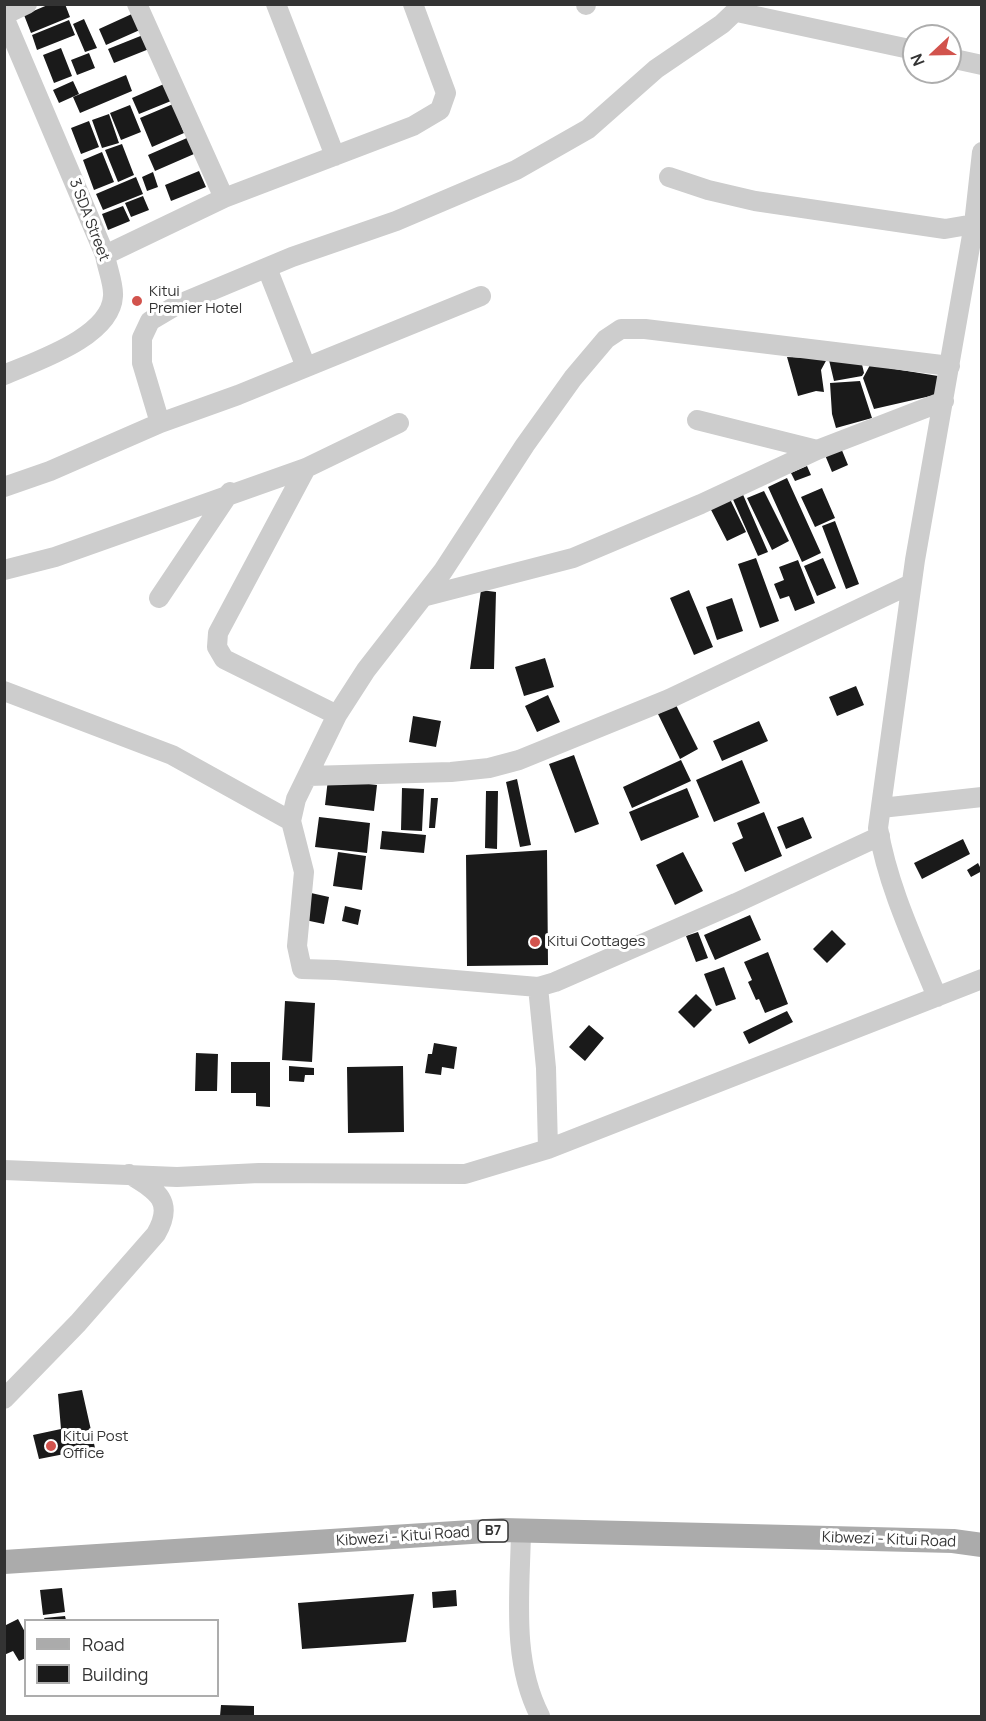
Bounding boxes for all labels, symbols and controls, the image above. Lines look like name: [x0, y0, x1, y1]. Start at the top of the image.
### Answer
north arrow: [902, 24, 962, 84]
text: N: [905, 51, 930, 69]
street label: 3 SDA Street: [65, 176, 113, 264]
place label: Kitui Premier Hotel: [149, 283, 242, 318]
marker: Kitui Premier Hotel: [130, 294, 144, 308]
place label: Kitui Cottages: [547, 933, 645, 951]
marker: Kitui Cottages: [528, 935, 542, 949]
place label: Kitui Post Office: [63, 1428, 129, 1463]
marker: Kitui Post Office: [44, 1439, 58, 1453]
road number: B7: [478, 1520, 508, 1542]
street label: Kibwezi - Kitui Road: [335, 1523, 471, 1551]
street label: Kibwezi - Kitui Road: [822, 1529, 956, 1551]
legend: [24, 1619, 219, 1697]
text: Road: [82, 1632, 125, 1656]
text: Building: [82, 1662, 148, 1686]

